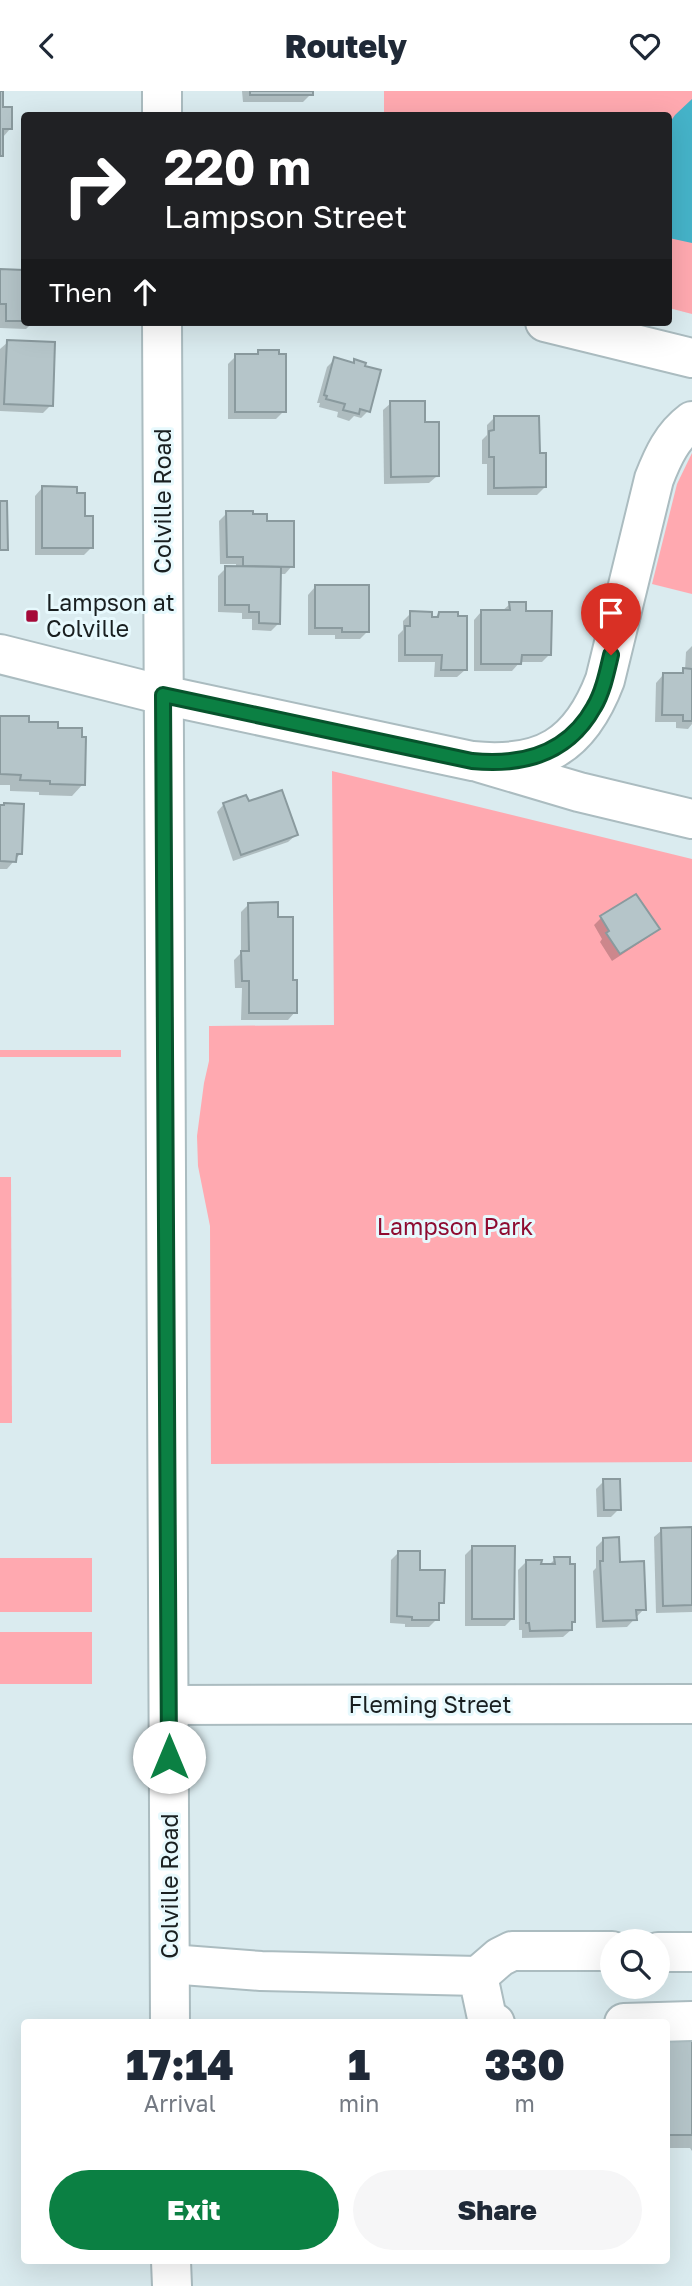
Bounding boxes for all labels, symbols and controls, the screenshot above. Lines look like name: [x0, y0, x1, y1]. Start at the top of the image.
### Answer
icon: back: [28, 27, 66, 65]
text: Routely: [285, 27, 407, 65]
icon: heart: [626, 27, 664, 65]
text: 220 m: [164, 137, 311, 196]
icon: right: [49, 140, 140, 231]
text: Lampson Street: [164, 197, 407, 235]
icon: ahead: [126, 273, 164, 311]
text: Then: [49, 277, 112, 308]
street label: Colville Road: [148, 428, 176, 574]
pin: [581, 583, 641, 655]
place label: Lampson at Colville: [46, 588, 175, 642]
icon: arrive: [592, 594, 630, 632]
marker: Lampson at Colville: [24, 608, 40, 624]
park label: Lampson Park: [377, 1212, 533, 1240]
street label: Fleming Street: [349, 1690, 511, 1718]
position arrow: [132, 1720, 206, 1794]
street label: Colville Road: [155, 1813, 183, 1959]
map controls: [600, 1929, 670, 1999]
button: search: [600, 1929, 670, 1999]
text: 17:14: [126, 2039, 234, 2089]
text: 1: [348, 2039, 370, 2089]
text: 330: [484, 2039, 565, 2089]
text: Arrival: [144, 2089, 216, 2117]
text: min: [339, 2089, 379, 2117]
text: m: [515, 2089, 535, 2117]
button: Exit: [49, 2170, 339, 2250]
button: Share: [353, 2170, 642, 2250]

